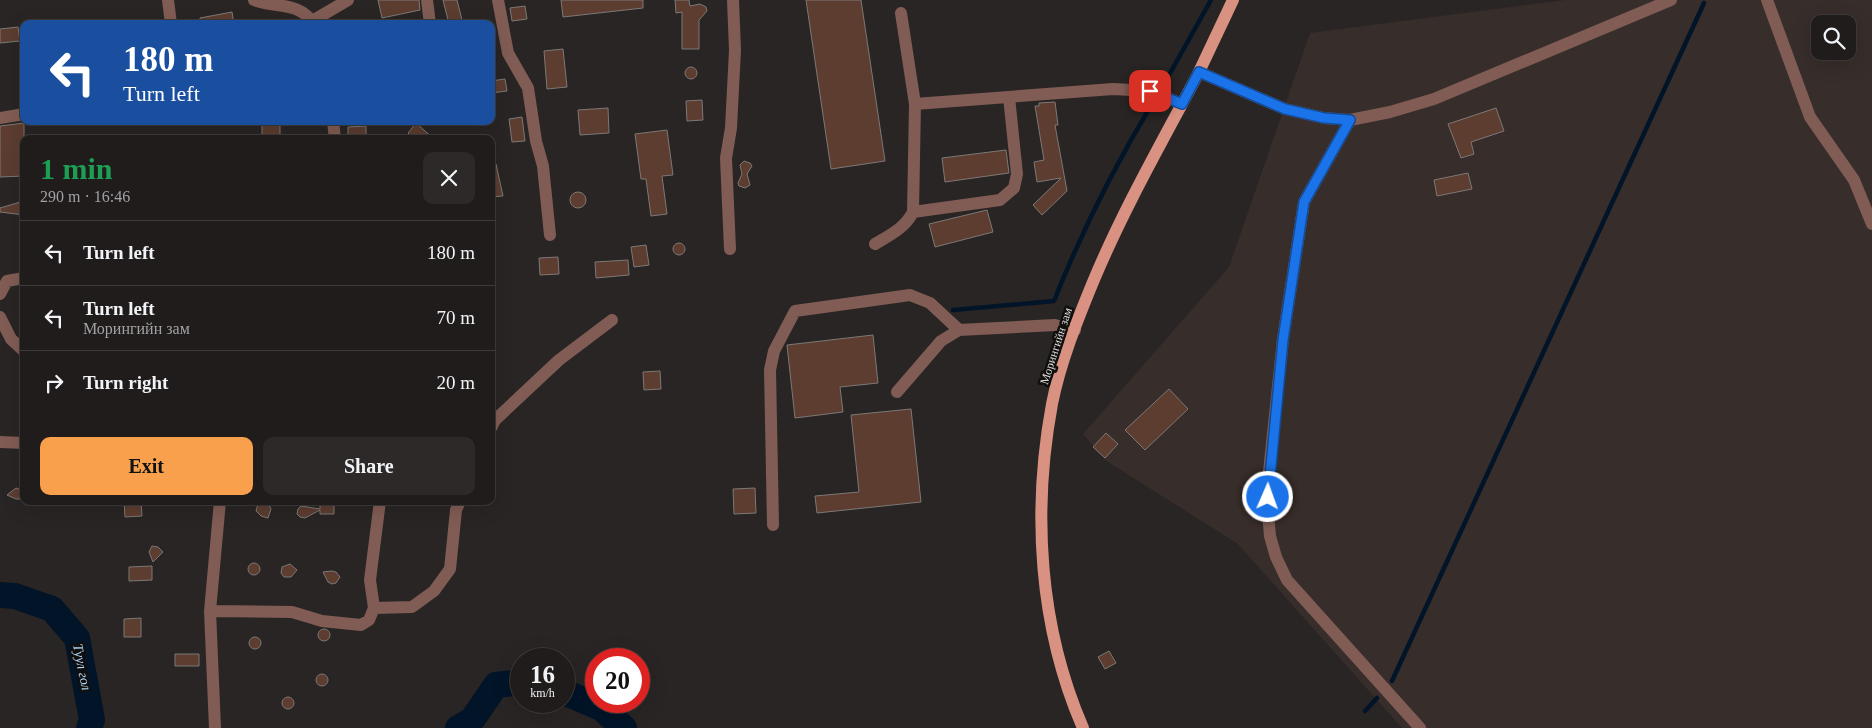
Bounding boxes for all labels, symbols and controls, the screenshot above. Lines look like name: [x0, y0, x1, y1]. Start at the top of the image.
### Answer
map controls: [1811, 15, 1856, 60]
button: search: [1811, 15, 1856, 60]
icon: left: [40, 40, 105, 105]
text: 180 m: [123, 40, 213, 79]
pin: [1129, 70, 1171, 112]
icon: arrive: [1136, 77, 1164, 105]
text: Turn left: [123, 81, 200, 106]
text: 1 min: [40, 152, 113, 185]
button: close: [423, 152, 475, 204]
text: 290 m · 16:46: [40, 188, 130, 205]
icon: left: [40, 239, 68, 267]
text: Turn left: [83, 242, 155, 263]
text: 180 m: [427, 242, 475, 263]
text: Turn left: [83, 298, 155, 319]
icon: left: [40, 304, 68, 332]
street label: Морингийн зам: [1037, 305, 1075, 386]
text: 70 m: [436, 307, 475, 328]
text: Морингийн зам: [83, 320, 190, 337]
icon: right: [40, 369, 68, 397]
text: Turn right: [83, 372, 168, 393]
text: 20 m: [436, 372, 475, 393]
button: Exit: [40, 437, 253, 495]
button: Share: [263, 437, 475, 495]
position arrow: [1241, 470, 1293, 522]
water label: Туул гол: [70, 642, 94, 692]
speed limit sign: 20: [585, 648, 650, 713]
text: 16: [530, 661, 555, 688]
text: km/h: [530, 686, 555, 700]

